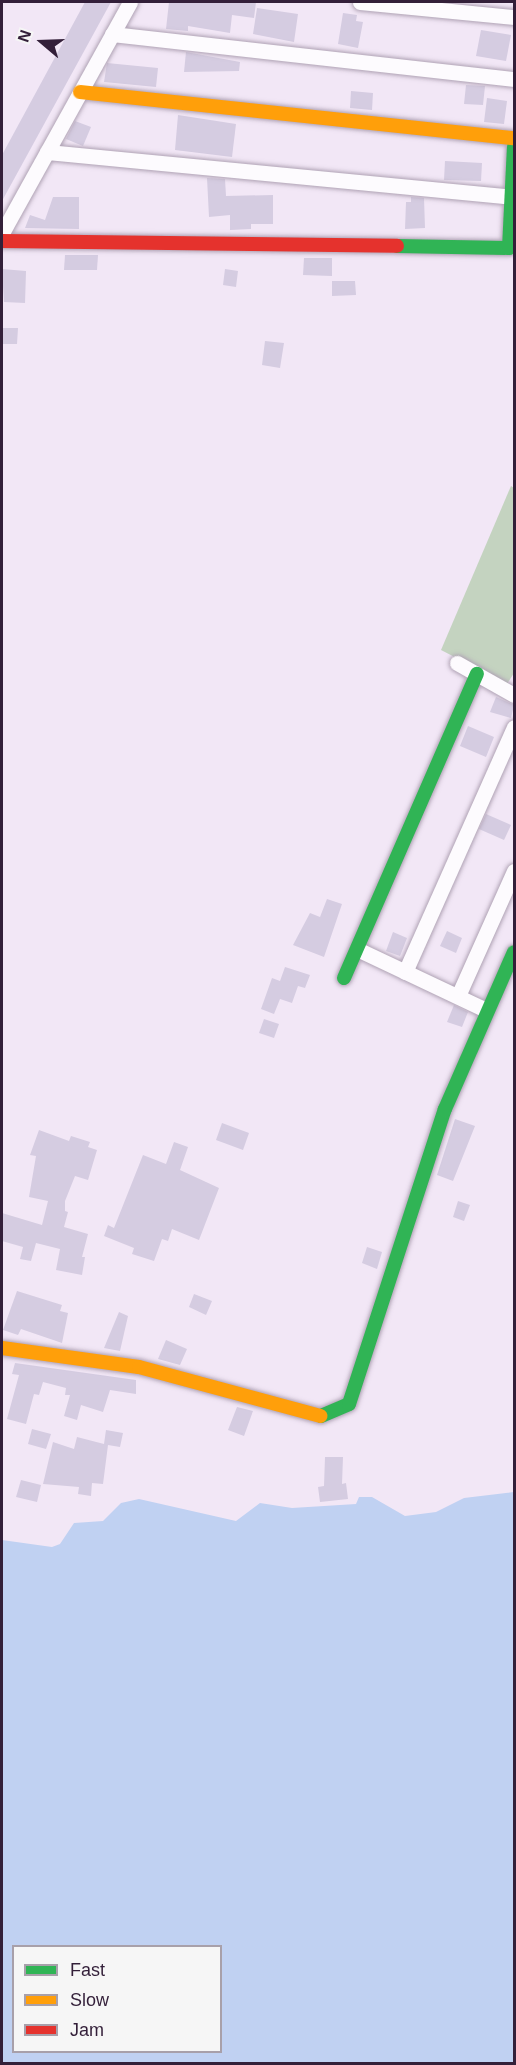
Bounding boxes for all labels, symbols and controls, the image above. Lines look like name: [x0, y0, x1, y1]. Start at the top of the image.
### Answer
north arrow: [12, 12, 72, 72]
text: N: [15, 28, 34, 44]
legend: [12, 1945, 222, 2053]
text: Fast: [70, 1960, 105, 1980]
text: Slow: [70, 1990, 109, 2010]
text: Jam: [70, 2020, 104, 2040]

